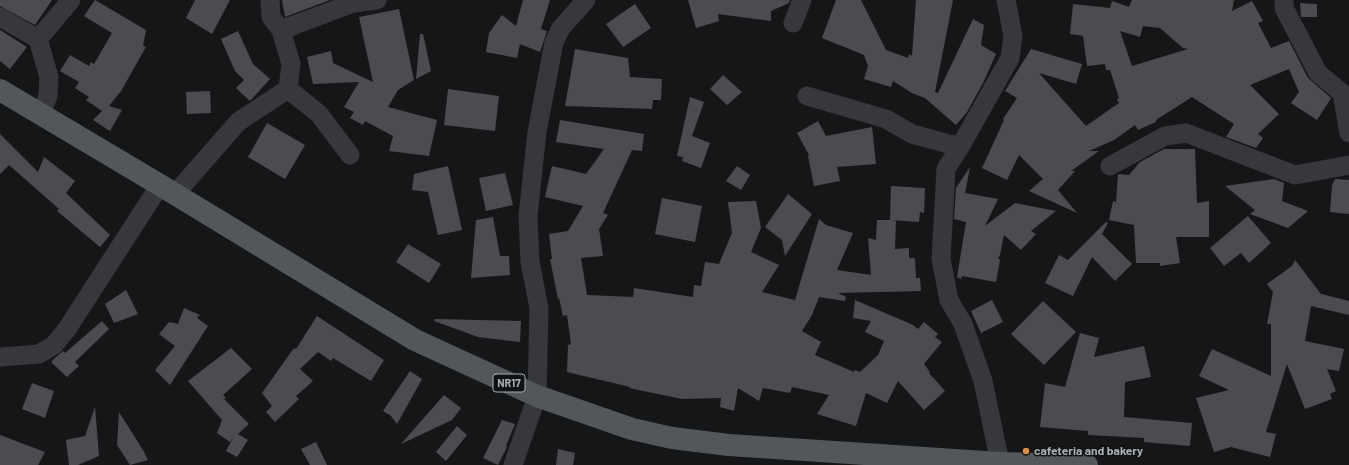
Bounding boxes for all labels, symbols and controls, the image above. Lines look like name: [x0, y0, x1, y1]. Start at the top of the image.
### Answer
road number: NR17: [493, 374, 525, 392]
place label: cafeteria and bakery: [1034, 444, 1143, 458]
marker: cafeteria and bakery: [1021, 446, 1031, 456]

